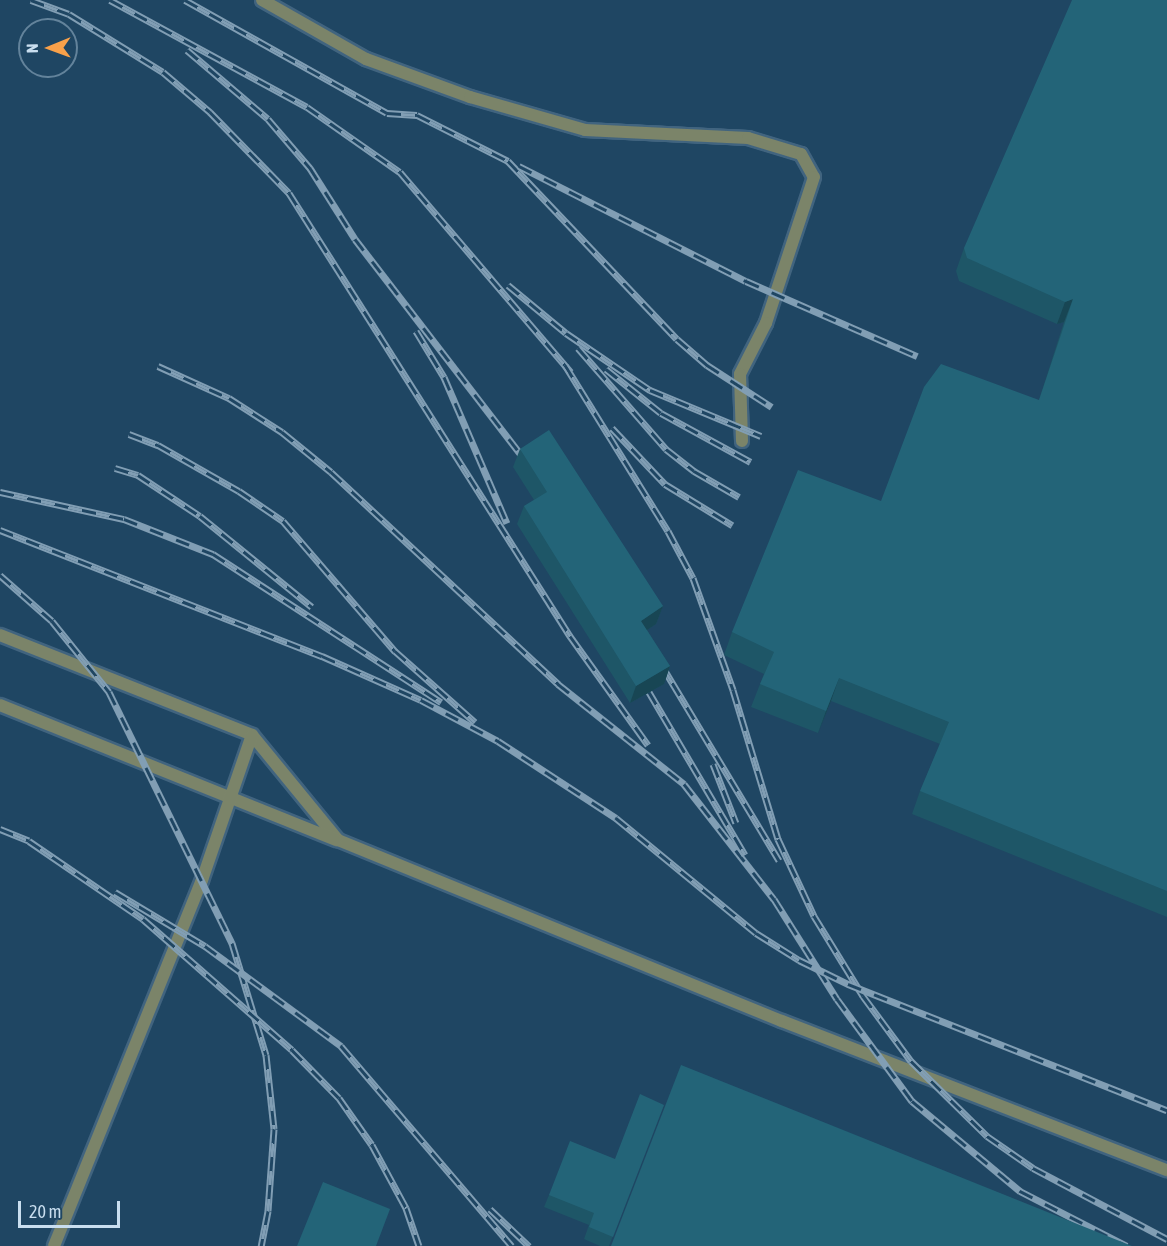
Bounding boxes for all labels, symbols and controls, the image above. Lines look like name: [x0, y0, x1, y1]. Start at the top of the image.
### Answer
north arrow: [18, 18, 78, 78]
text: N: [23, 43, 41, 53]
scale bar: [21, 1189, 123, 1227]
text: 20 m: [29, 1201, 61, 1222]

